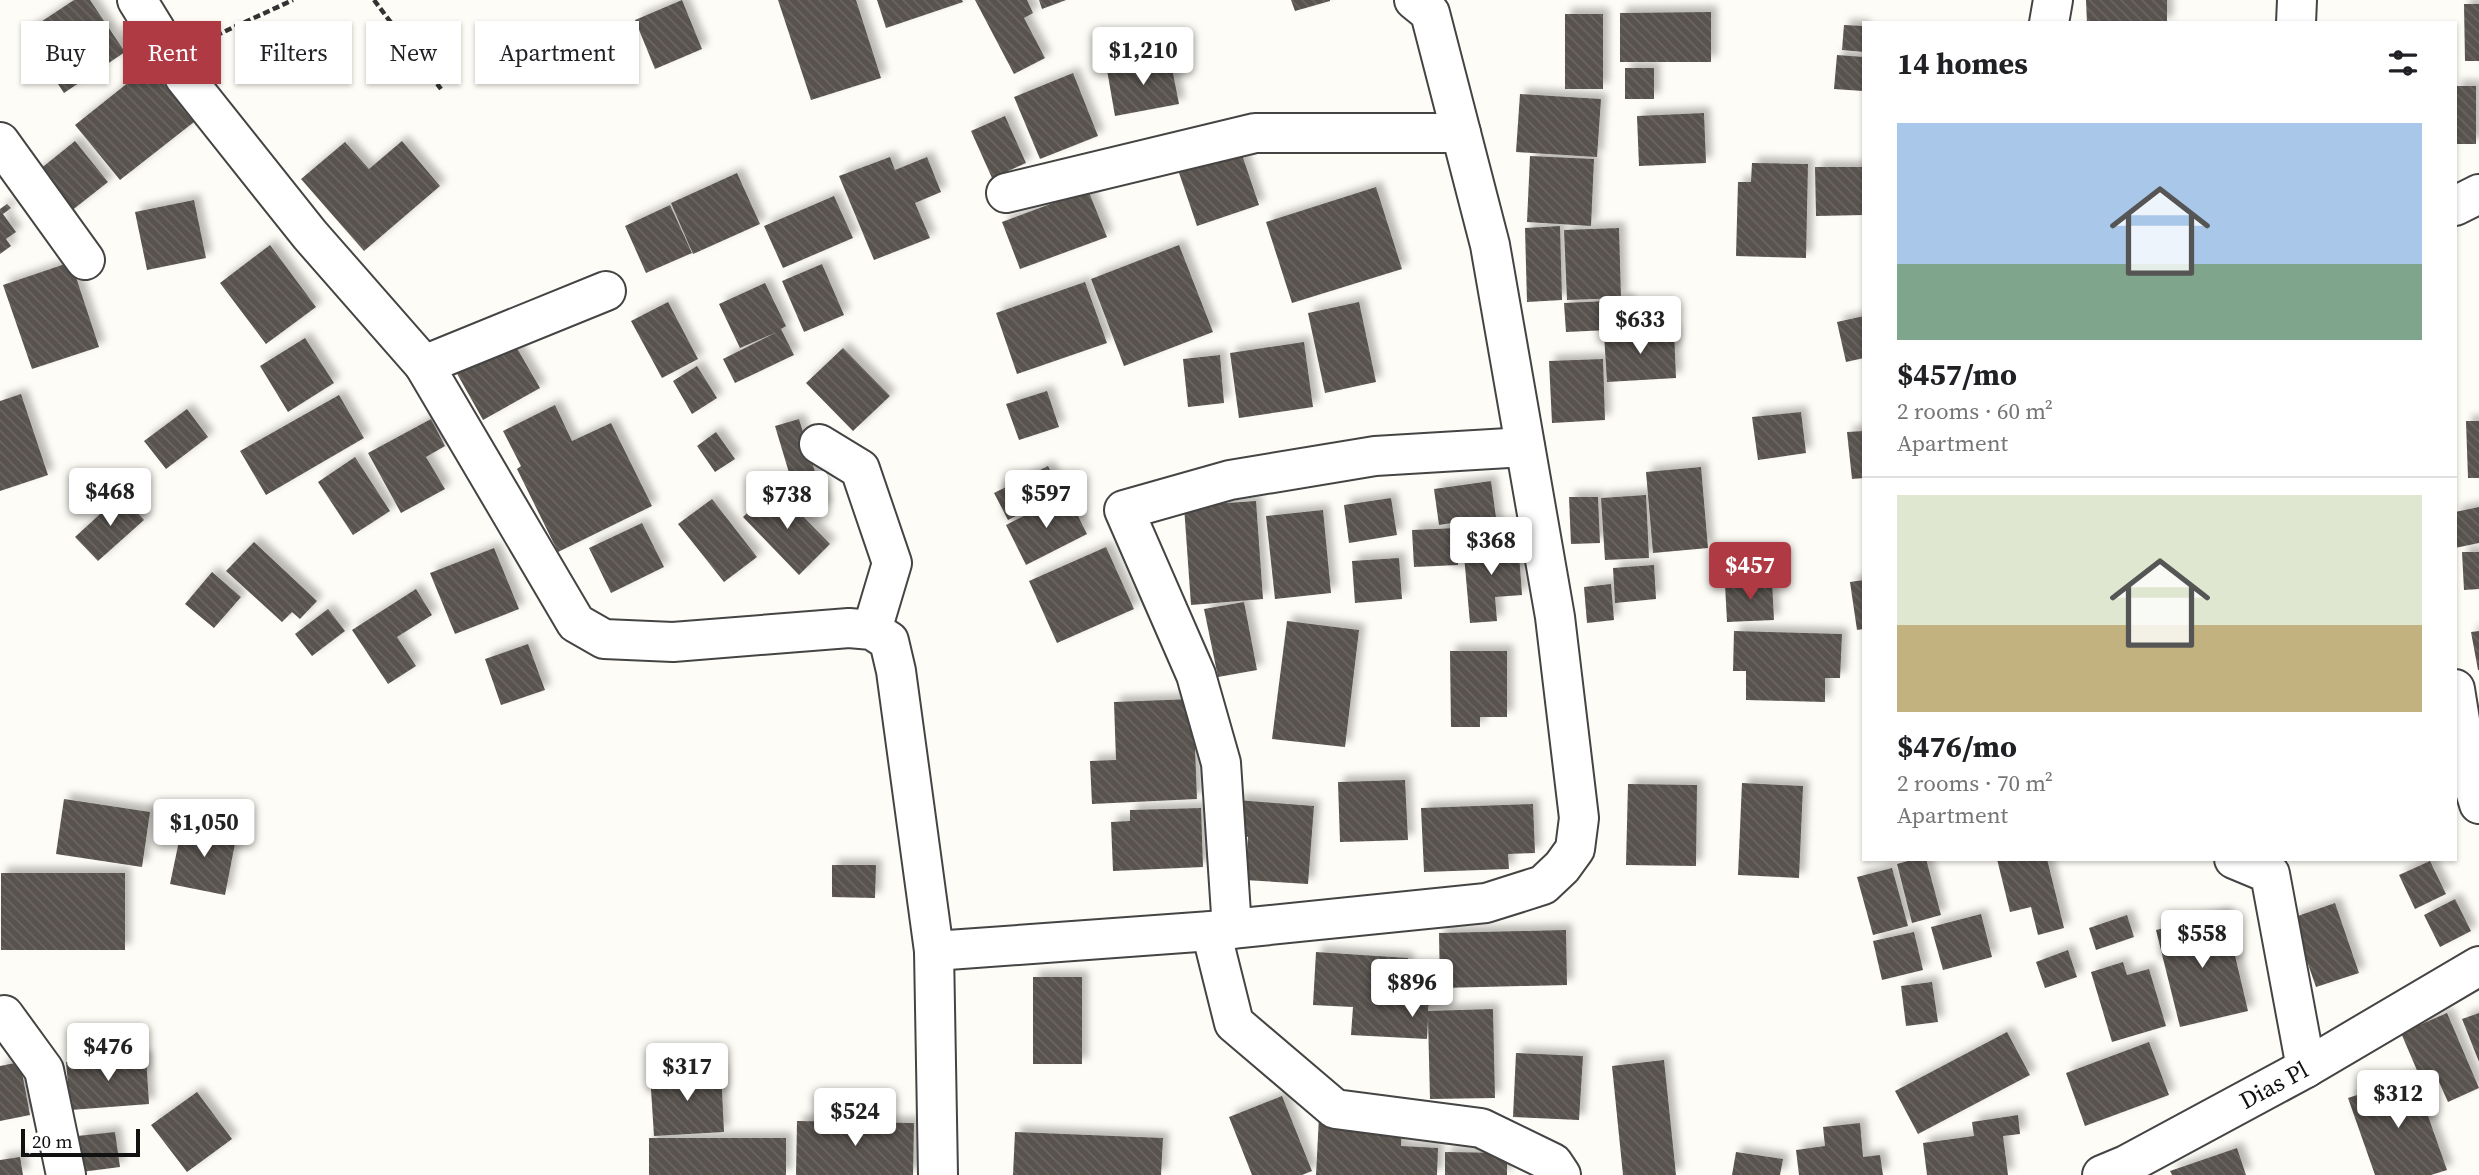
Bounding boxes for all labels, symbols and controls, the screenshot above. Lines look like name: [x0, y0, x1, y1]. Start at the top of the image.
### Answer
chip: Buy: [21, 21, 109, 84]
chip: Rent: [123, 21, 221, 84]
chip: Filters: [235, 21, 352, 84]
chip: New: [366, 21, 461, 84]
chip: Apartment: [475, 21, 639, 84]
pin: $1,210: [1086, 28, 1200, 87]
text: $1,210: [1108, 34, 1178, 66]
text: 14 homes: [1897, 43, 2028, 84]
icon: filters: [2384, 44, 2422, 82]
icon: home: [2097, 168, 2223, 294]
pin: $633: [1599, 296, 1681, 356]
text: $633: [1615, 303, 1665, 335]
text: $457/mo: [1897, 354, 2017, 395]
text: 2 rooms · 60 m²: [1897, 395, 2053, 427]
text: Apartment: [1897, 427, 2008, 459]
pin: $468: [69, 468, 151, 528]
pin: $597: [1005, 470, 1087, 530]
pin: $738: [746, 472, 828, 531]
text: $468: [85, 475, 135, 507]
text: $597: [1021, 477, 1071, 509]
text: $738: [762, 478, 812, 510]
pin: $368: [1450, 518, 1532, 577]
text: $368: [1466, 524, 1516, 556]
icon: home: [2097, 540, 2223, 666]
pin: $457: [1709, 542, 1791, 602]
text: $457: [1725, 549, 1775, 581]
text: $476/mo: [1897, 726, 2017, 767]
text: 2 rooms · 70 m²: [1897, 767, 2053, 799]
text: Apartment: [1897, 799, 2008, 831]
pin: $1,050: [147, 800, 261, 859]
text: $1,050: [169, 806, 239, 838]
pin: $558: [2161, 911, 2243, 970]
text: $558: [2177, 917, 2227, 949]
pin: $896: [1371, 960, 1453, 1019]
text: $896: [1387, 966, 1437, 998]
pin: $476: [67, 1024, 149, 1083]
text: $476: [83, 1030, 133, 1062]
pin: $317: [646, 1044, 728, 1103]
text: $317: [662, 1050, 712, 1082]
street label: Dias Pl: [2233, 1053, 2314, 1117]
pin: $312: [2357, 1070, 2439, 1130]
text: $312: [2373, 1077, 2423, 1109]
pin: $524: [814, 1088, 896, 1148]
text: $524: [830, 1095, 880, 1127]
scale bar: [21, 1126, 140, 1158]
text: 20 m: [32, 1128, 73, 1154]

